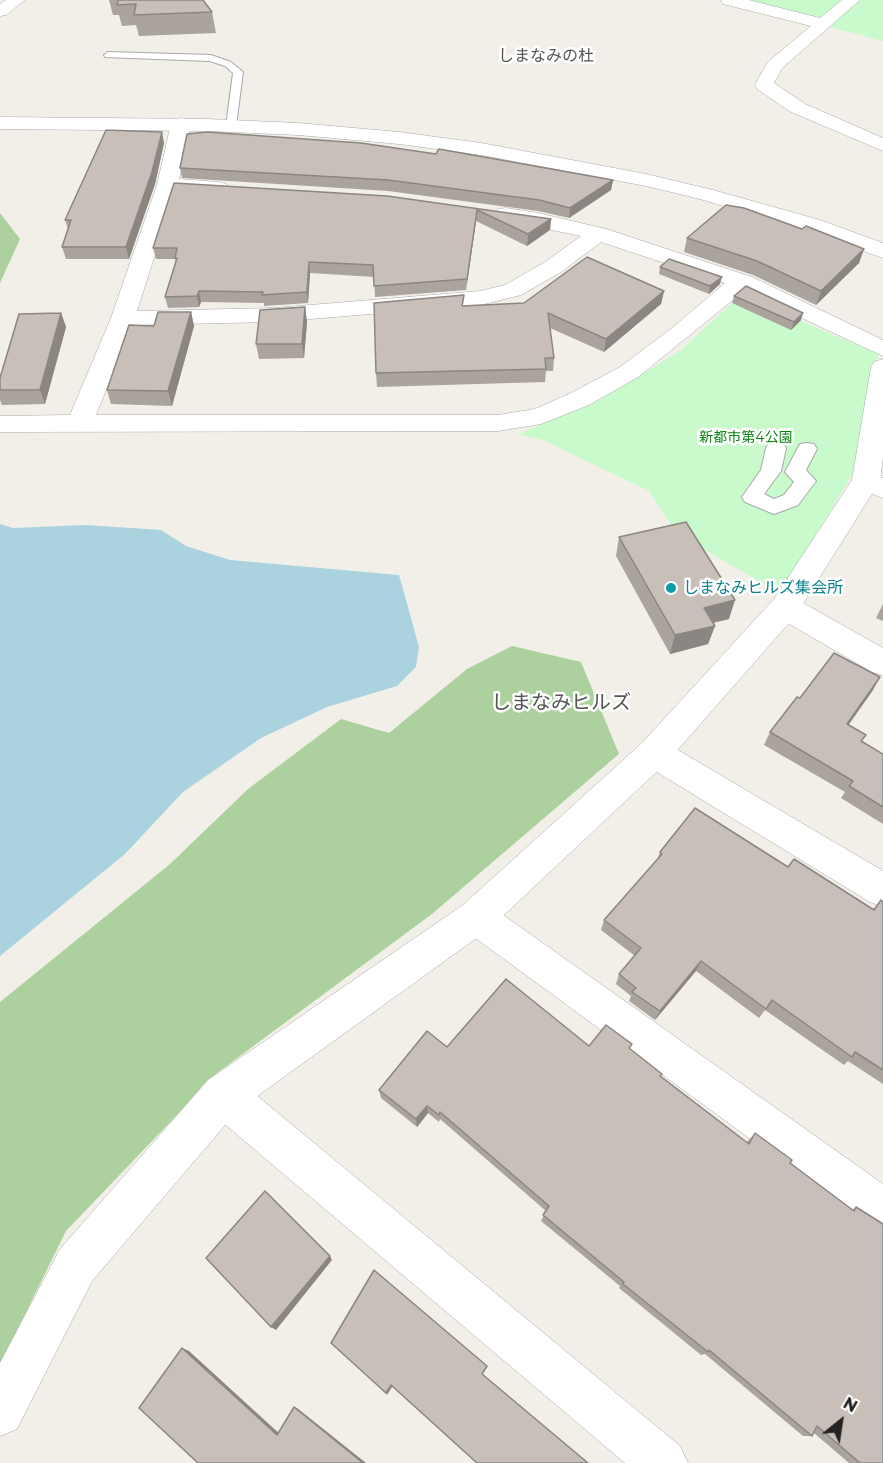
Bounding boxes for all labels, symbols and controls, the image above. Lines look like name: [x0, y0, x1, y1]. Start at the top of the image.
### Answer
district label: しまなみの杜: [498, 46, 594, 66]
park label: 新都市第4公園: [699, 430, 793, 446]
place label: しまなみヒルズ集会所: [683, 578, 843, 598]
marker: しまなみヒルズ集会所: [664, 581, 678, 595]
district label: しまなみヒルズ: [491, 691, 631, 715]
north arrow: [811, 1391, 871, 1451]
text: N: [840, 1394, 861, 1416]

